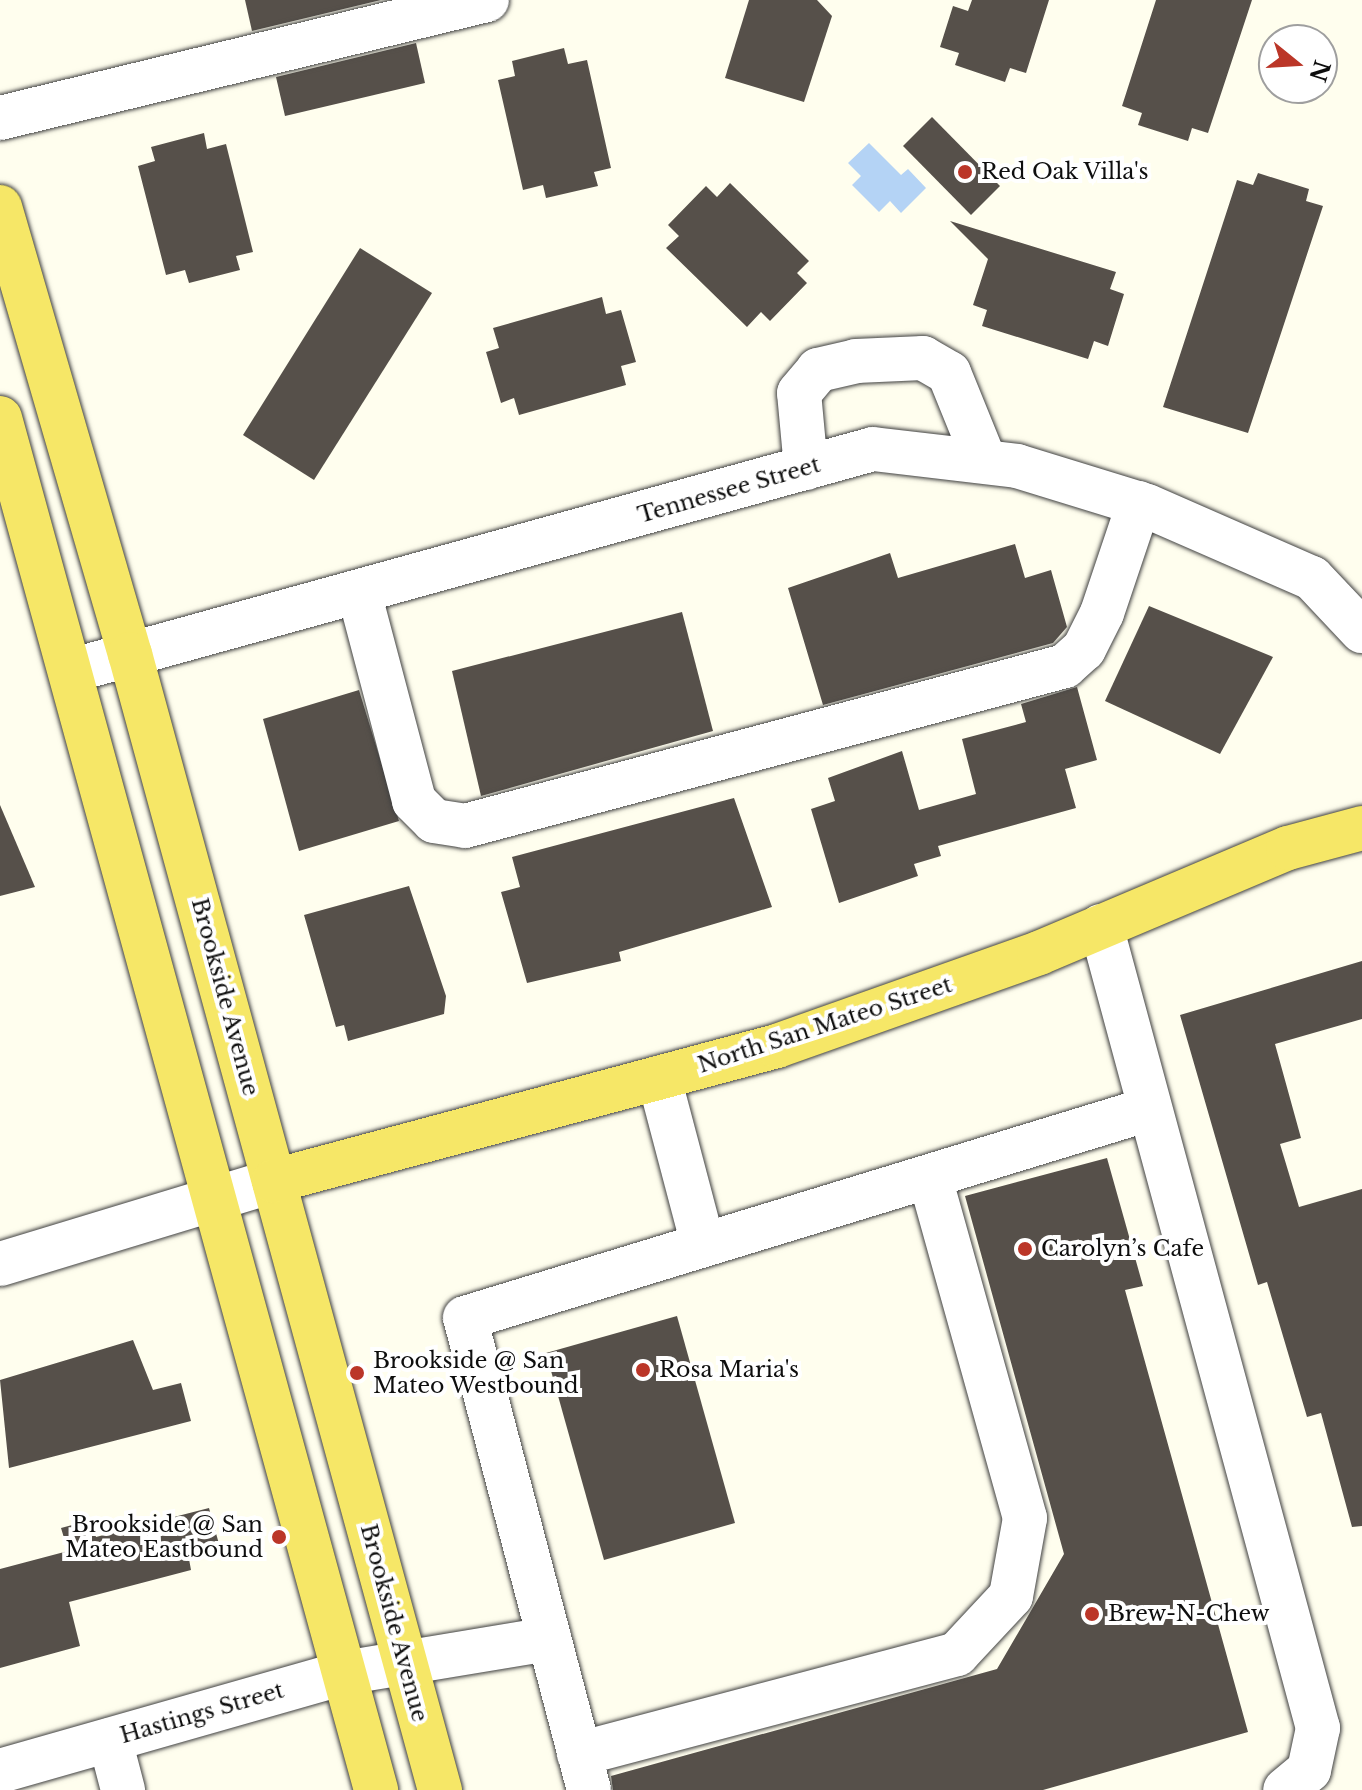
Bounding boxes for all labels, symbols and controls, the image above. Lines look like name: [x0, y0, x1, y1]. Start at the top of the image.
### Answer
north arrow: [1258, 24, 1338, 104]
text: N: [1303, 57, 1335, 85]
place label: Red Oak Villa's: [981, 159, 1150, 185]
marker: Red Oak Villa's: [956, 163, 974, 181]
street label: Tennessee Street: [635, 451, 823, 529]
street label: Brookside Avenue: [186, 895, 264, 1099]
street label: North San Mateo Street: [695, 971, 955, 1079]
place label: Carolyn’s Cafe: [1041, 1236, 1204, 1262]
marker: Carolyn’s Cafe: [1016, 1240, 1034, 1258]
place label: Brookside @ San Mateo Westbound: [373, 1347, 579, 1398]
place label: Rosa Maria's: [659, 1357, 799, 1383]
marker: Rosa Maria's: [634, 1361, 652, 1379]
marker: Brookside @ San Mateo Westbound: [348, 1364, 366, 1382]
place label: Brookside @ San Mateo Eastbound: [65, 1511, 263, 1562]
street label: Brookside Avenue: [355, 1521, 433, 1725]
marker: Brookside @ San Mateo Eastbound: [270, 1528, 288, 1546]
place label: Brew-N-Chew: [1108, 1601, 1270, 1627]
marker: Brew-N-Chew: [1083, 1605, 1101, 1623]
street label: Hastings Street: [117, 1677, 287, 1749]

